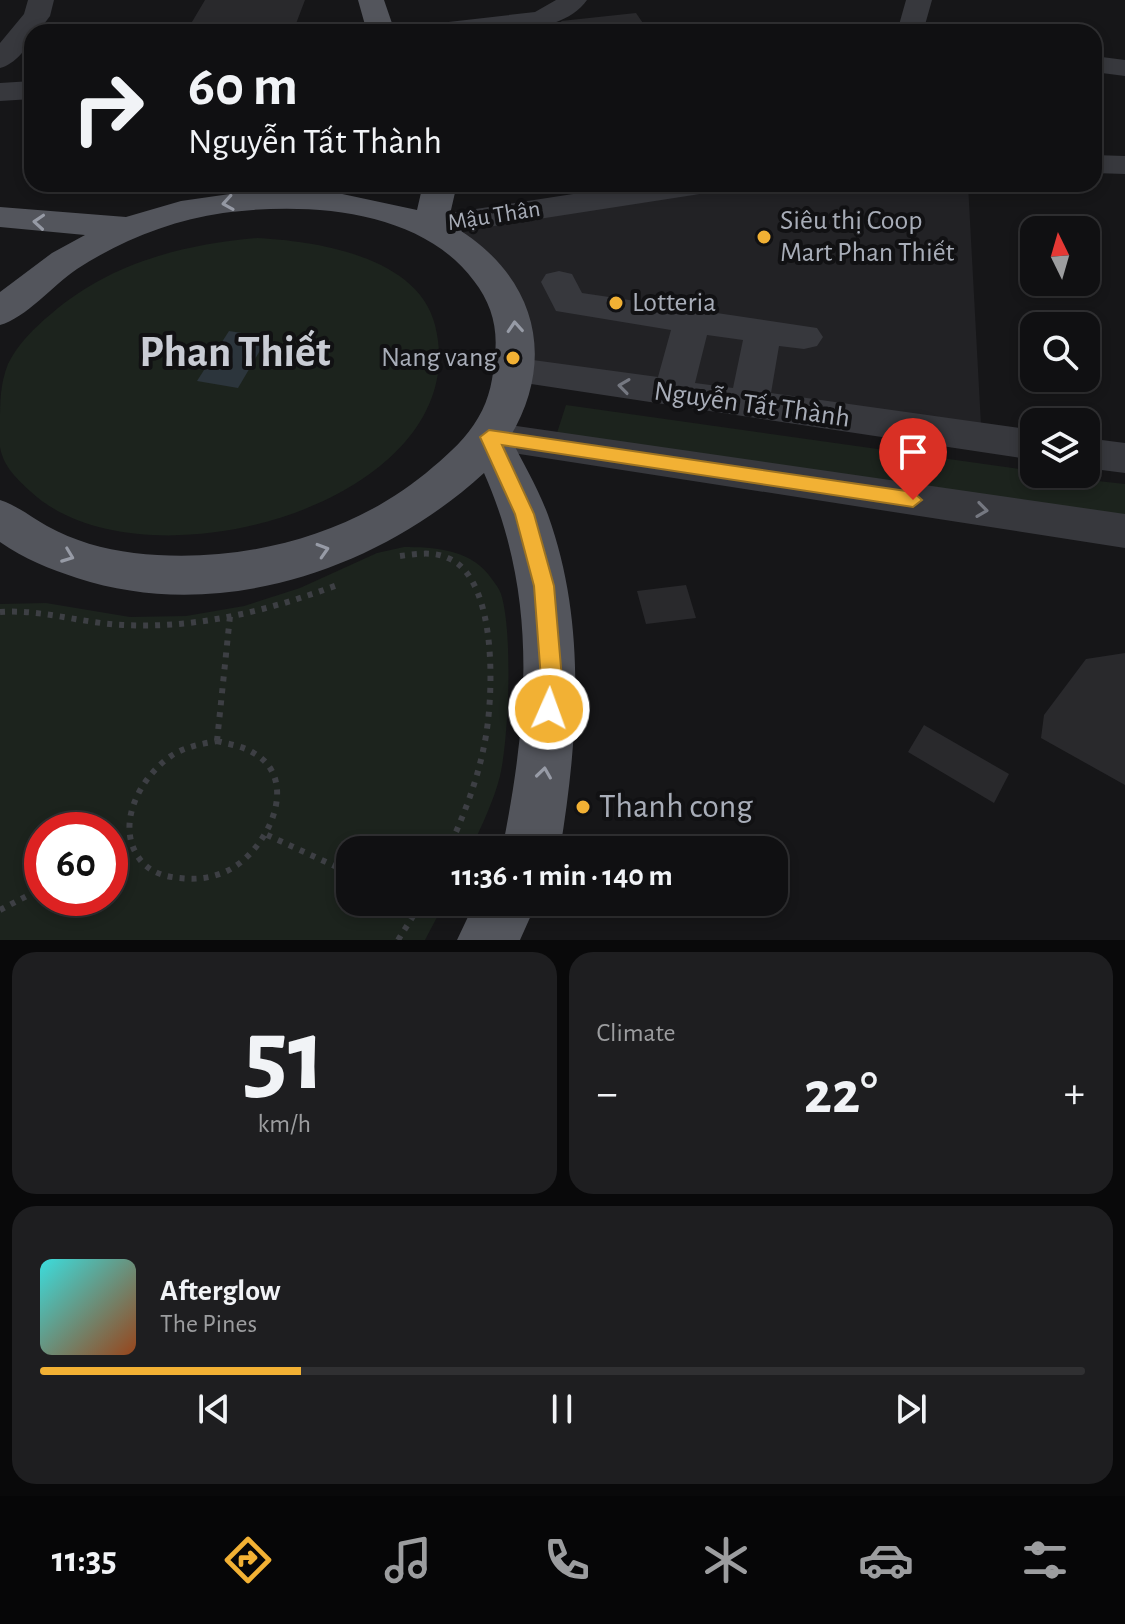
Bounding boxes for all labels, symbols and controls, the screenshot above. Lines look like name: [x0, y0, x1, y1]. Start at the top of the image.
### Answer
icon: right: [56, 56, 160, 160]
text: 60 m: [188, 59, 298, 115]
text: Nguyễn Tất Thành: [188, 124, 442, 160]
one-way arrow: [221, 194, 234, 211]
street label: Mậu Thân: [446, 197, 542, 235]
place label: Siêu thị Coop Mart Phan Thiết: [780, 207, 955, 267]
one-way arrow: [32, 214, 45, 231]
north arrow: [1020, 216, 1100, 296]
map controls: [1020, 216, 1100, 488]
marker: Siêu thị Coop Mart Phan Thiết: [755, 228, 773, 246]
place label: Lotteria: [632, 289, 716, 317]
marker: Lotteria: [607, 294, 625, 312]
button: search: [1020, 312, 1100, 392]
one-way arrow: [507, 320, 524, 333]
district label: Phan Thiết: [139, 329, 331, 375]
place label: Nang vang: [381, 344, 497, 372]
marker: Nang vang: [504, 349, 522, 367]
street label: Nguyễn Tất Thành: [652, 376, 852, 433]
one-way arrow: [617, 378, 631, 395]
button: layers: [1020, 408, 1100, 488]
pin: [879, 418, 947, 500]
icon: arrive: [891, 430, 935, 474]
one-way arrow: [975, 501, 989, 518]
one-way arrow: [315, 543, 329, 559]
one-way arrow: [60, 546, 74, 563]
position arrow: [507, 667, 591, 751]
one-way arrow: [535, 767, 552, 780]
place label: Thanh cong: [599, 790, 753, 824]
marker: Thanh cong: [574, 798, 592, 816]
speed limit sign: 60: [24, 812, 128, 916]
text: 11:36 · 1 min · 140 m: [451, 861, 673, 891]
text: 51: [243, 1005, 325, 1109]
text: Climate: [597, 1020, 675, 1046]
text: 22°: [804, 1064, 878, 1124]
text: −: [597, 1072, 618, 1116]
text: +: [1064, 1072, 1085, 1116]
text: km/h: [257, 1111, 311, 1137]
text: Afterglow: [160, 1276, 281, 1306]
text: The Pines: [160, 1311, 257, 1337]
icon: previous: [192, 1387, 236, 1431]
icon: pause: [540, 1387, 584, 1431]
icon: next: [889, 1387, 933, 1431]
icon: directions: [220, 1532, 276, 1588]
icon: music: [380, 1532, 436, 1588]
icon: phone: [539, 1532, 595, 1588]
icon: climate: [698, 1532, 754, 1588]
icon: car: [858, 1532, 914, 1588]
icon: filters: [1017, 1532, 1073, 1588]
text: 11:35: [52, 1542, 117, 1578]

